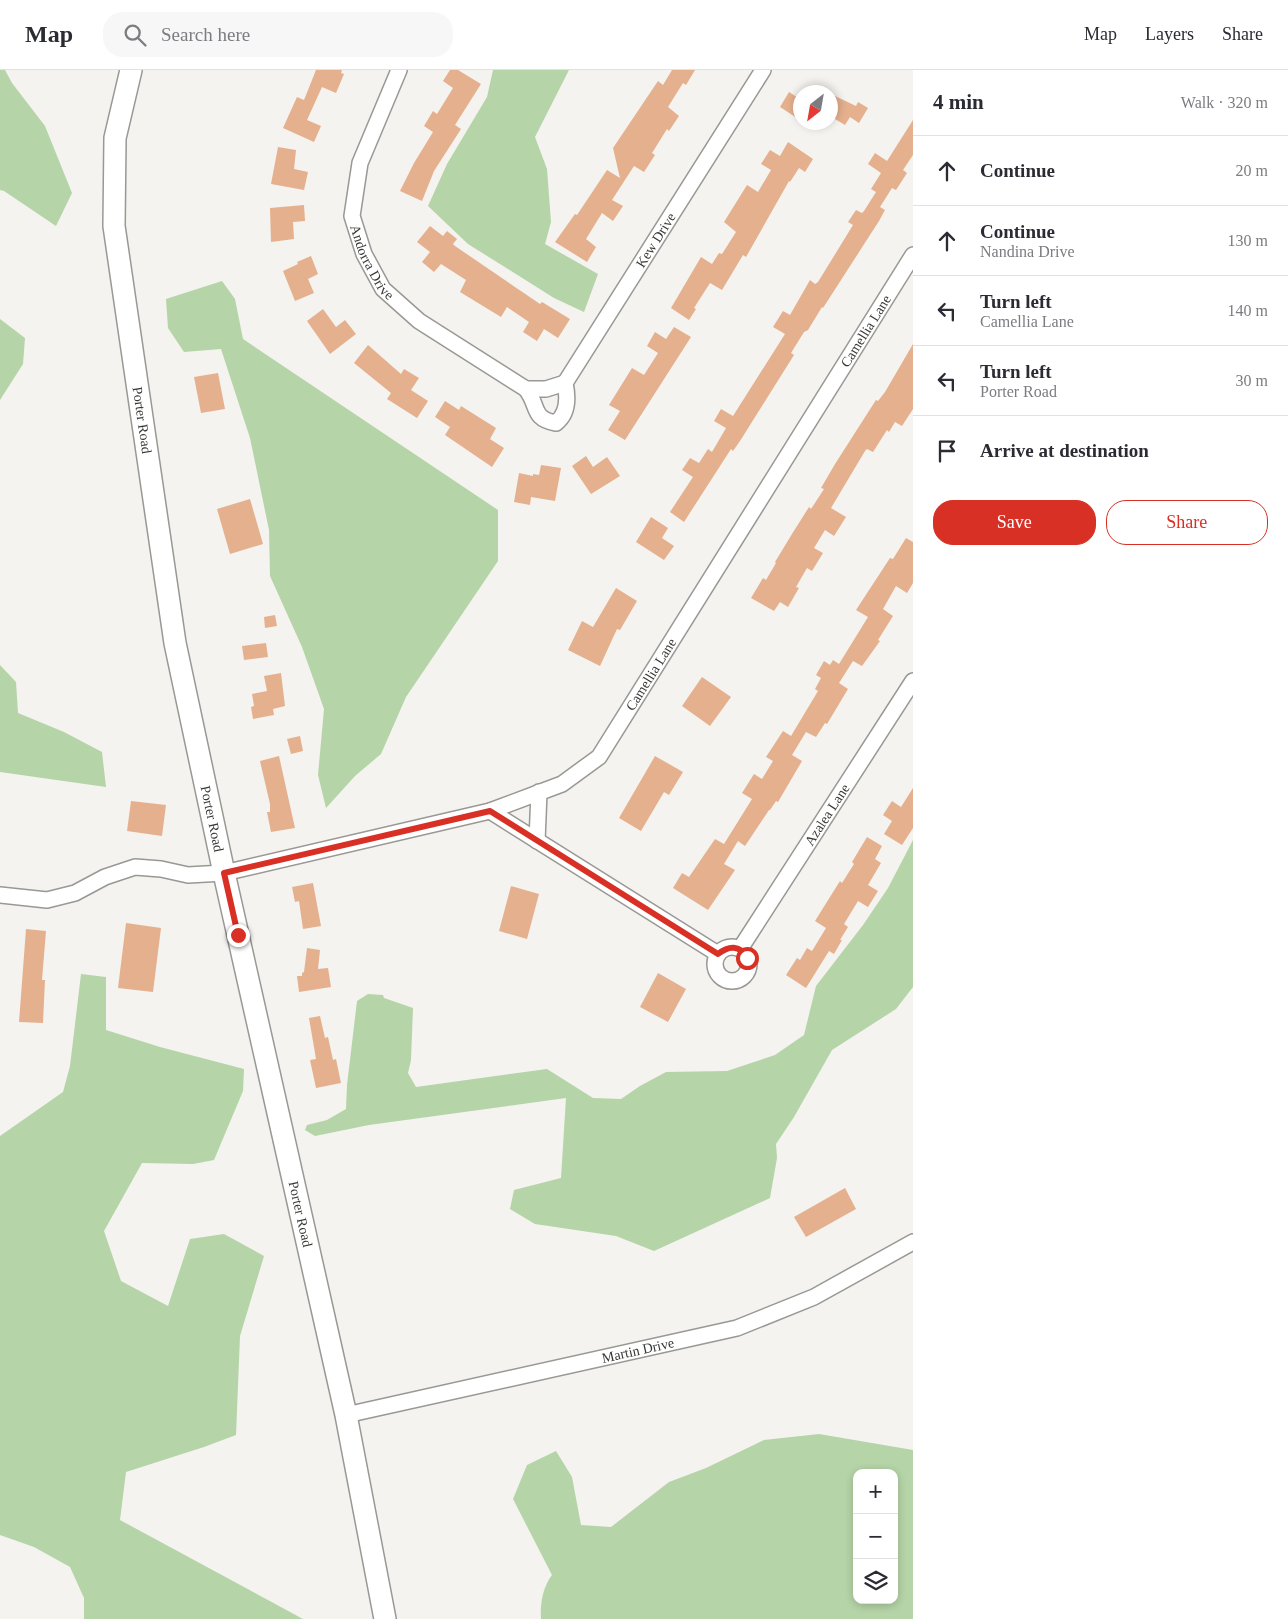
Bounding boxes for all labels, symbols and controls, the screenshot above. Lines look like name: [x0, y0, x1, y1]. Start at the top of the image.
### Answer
search box: [103, 12, 453, 57]
text: Map: [25, 21, 73, 47]
icon: search: [121, 21, 149, 49]
text: Search here: [161, 24, 250, 45]
text: Map: [1084, 24, 1117, 44]
text: Layers: [1145, 24, 1194, 44]
text: Share: [1222, 24, 1263, 44]
north arrow: [793, 85, 838, 130]
text: 4 min: [933, 90, 984, 114]
text: Walk · 320 m: [1181, 94, 1268, 111]
icon: ahead: [933, 157, 961, 185]
text: Continue: [980, 160, 1055, 181]
text: 20 m: [1236, 162, 1268, 179]
street label: Kew Drive: [633, 210, 679, 270]
text: Continue: [980, 221, 1055, 242]
street label: Andorra Drive: [347, 223, 397, 303]
icon: ahead: [933, 227, 961, 255]
text: 130 m: [1228, 232, 1268, 249]
text: Nandina Drive: [980, 243, 1075, 260]
text: Turn left: [980, 291, 1052, 312]
street label: Camellia Lane: [838, 292, 894, 370]
icon: left: [933, 297, 961, 325]
text: 140 m: [1228, 302, 1268, 319]
text: Camellia Lane: [980, 313, 1074, 330]
text: Turn left: [980, 361, 1052, 382]
icon: left: [933, 367, 961, 395]
text: 30 m: [1236, 372, 1268, 389]
text: Porter Road: [980, 383, 1057, 400]
street label: Porter Road: [130, 386, 154, 455]
icon: arrive: [933, 437, 961, 465]
text: Arrive at destination: [980, 440, 1149, 461]
button: Save: [933, 500, 1096, 545]
button: Share: [1106, 500, 1268, 545]
street label: Camellia Lane: [623, 636, 679, 713]
street label: Azalea Lane: [802, 781, 853, 848]
street label: Porter Road: [198, 784, 226, 853]
route end: [227, 924, 250, 947]
route start: [736, 947, 759, 970]
street label: Porter Road: [286, 1180, 315, 1249]
street label: Martin Drive: [600, 1335, 675, 1366]
map controls: [853, 1469, 898, 1604]
button: +: [853, 1469, 898, 1514]
button: −: [853, 1514, 898, 1559]
button: layers: [853, 1559, 898, 1604]

